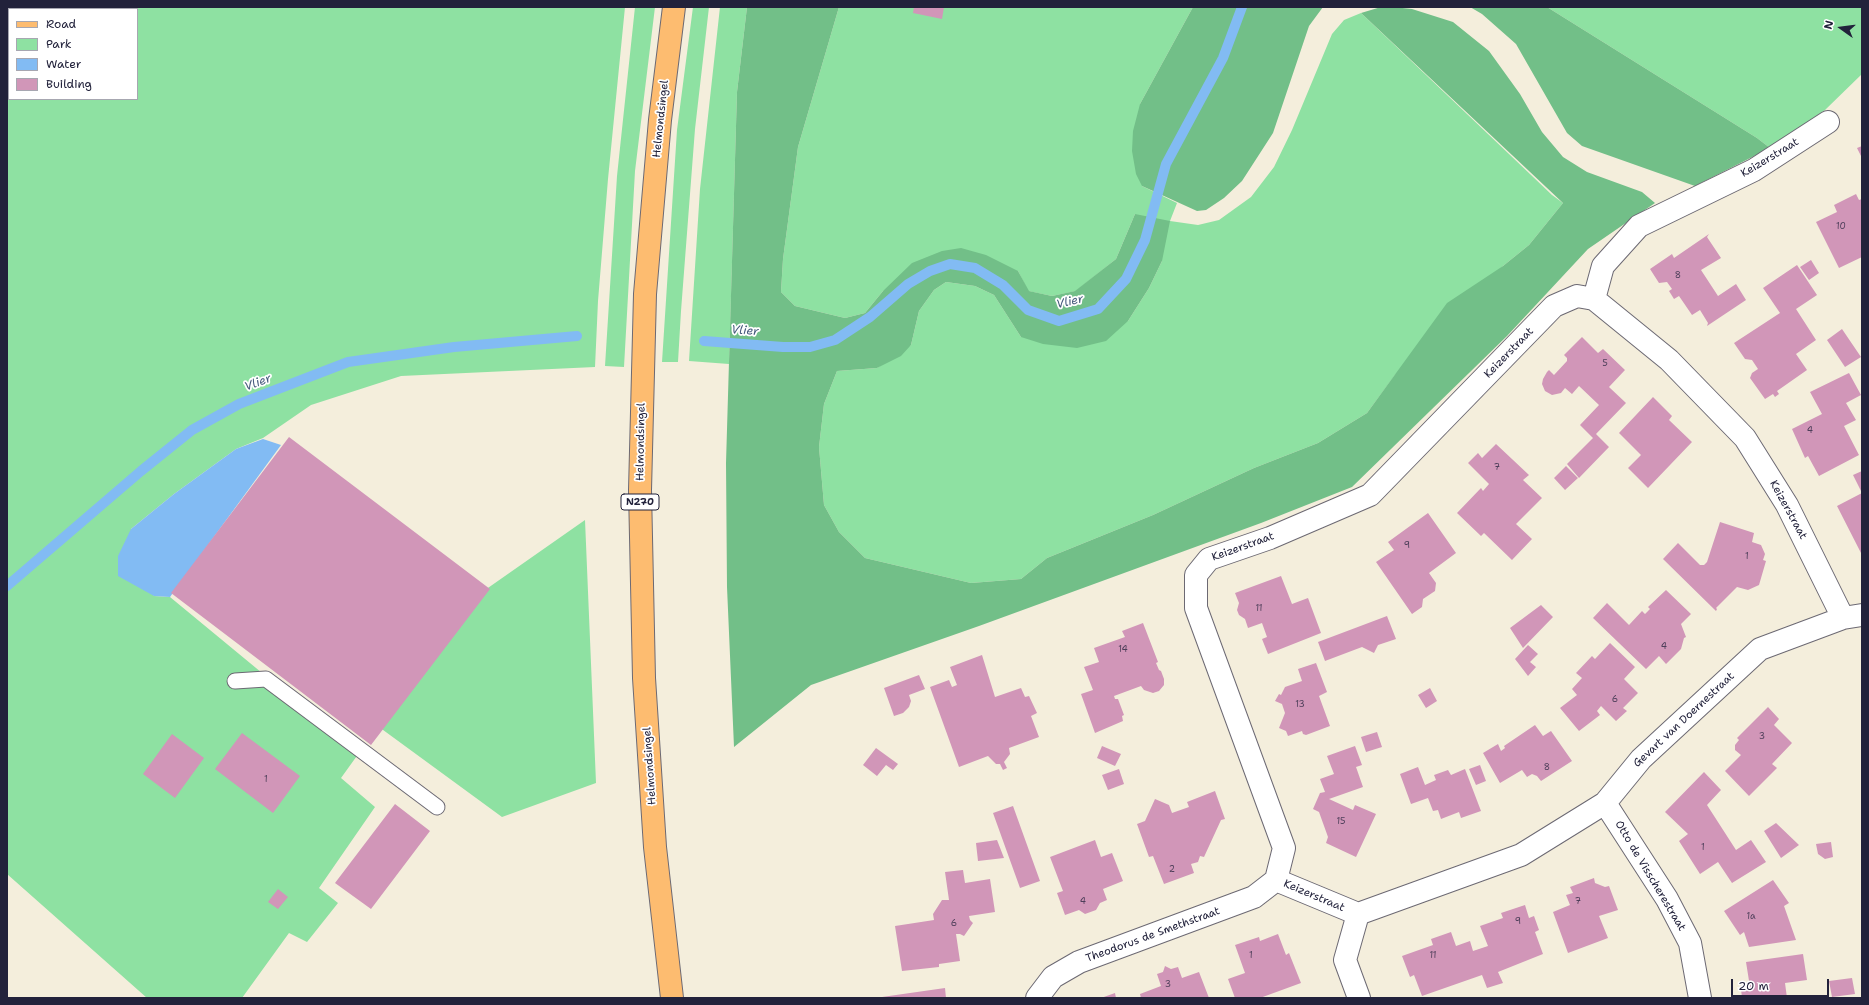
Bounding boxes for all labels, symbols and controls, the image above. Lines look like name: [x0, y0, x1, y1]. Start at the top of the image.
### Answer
legend: [8, 8, 138, 100]
north arrow: [1821, 8, 1861, 48]
text: Road: [46, 16, 76, 32]
text: N: [1821, 19, 1837, 31]
text: Park: [46, 36, 72, 52]
text: Water: [46, 56, 81, 72]
text: Building: [46, 76, 92, 92]
street label: Helmondsingel: [650, 80, 672, 158]
street label: Keizerstraat: [1739, 136, 1801, 180]
house number: 10: [1836, 222, 1846, 232]
house number: 8: [1675, 271, 1681, 281]
water label: Vlier: [1055, 292, 1085, 312]
water label: Vlier: [731, 323, 759, 339]
street label: Keizerstraat: [1482, 325, 1536, 381]
house number: 5: [1602, 359, 1608, 369]
water label: Vlier: [243, 371, 273, 395]
street label: Helmondsingel: [634, 403, 648, 481]
house number: 4: [1807, 426, 1813, 436]
house number: 7: [1494, 463, 1500, 473]
street label: Keizerstraat: [1766, 478, 1810, 542]
road number: N270: [621, 494, 659, 510]
street label: Keizerstraat: [1210, 530, 1276, 564]
house number: 9: [1404, 541, 1410, 551]
house number: 1: [1745, 552, 1749, 562]
house number: 11: [1255, 604, 1263, 614]
house number: 4: [1661, 642, 1667, 652]
house number: 14: [1118, 645, 1128, 655]
street label: Gevart van Doernestraat: [1631, 670, 1737, 770]
house number: 6: [1612, 695, 1618, 705]
house number: 13: [1295, 700, 1305, 710]
street label: Helmondsingel: [641, 727, 659, 805]
house number: 3: [1759, 732, 1765, 742]
house number: 8: [1544, 763, 1550, 773]
house number: 1: [264, 775, 268, 785]
house number: 15: [1336, 817, 1346, 827]
street label: Otto de Visscherestraat: [1612, 818, 1688, 934]
house number: 1: [1701, 843, 1705, 853]
house number: 2: [1169, 865, 1175, 875]
street label: Keizerstraat: [1281, 877, 1347, 915]
house number: 4: [1080, 897, 1086, 907]
house number: 7: [1575, 897, 1581, 907]
street label: Theodorus de Smethstraat: [1084, 905, 1222, 965]
house number: 1a: [1746, 912, 1756, 922]
house number: 9: [1515, 917, 1521, 927]
house number: 6: [951, 919, 957, 929]
house number: 1: [1249, 951, 1253, 961]
house number: 11: [1429, 951, 1437, 961]
scale bar: [1733, 971, 1831, 997]
text: 20 m: [1738, 978, 1769, 994]
house number: 3: [1165, 980, 1171, 990]

